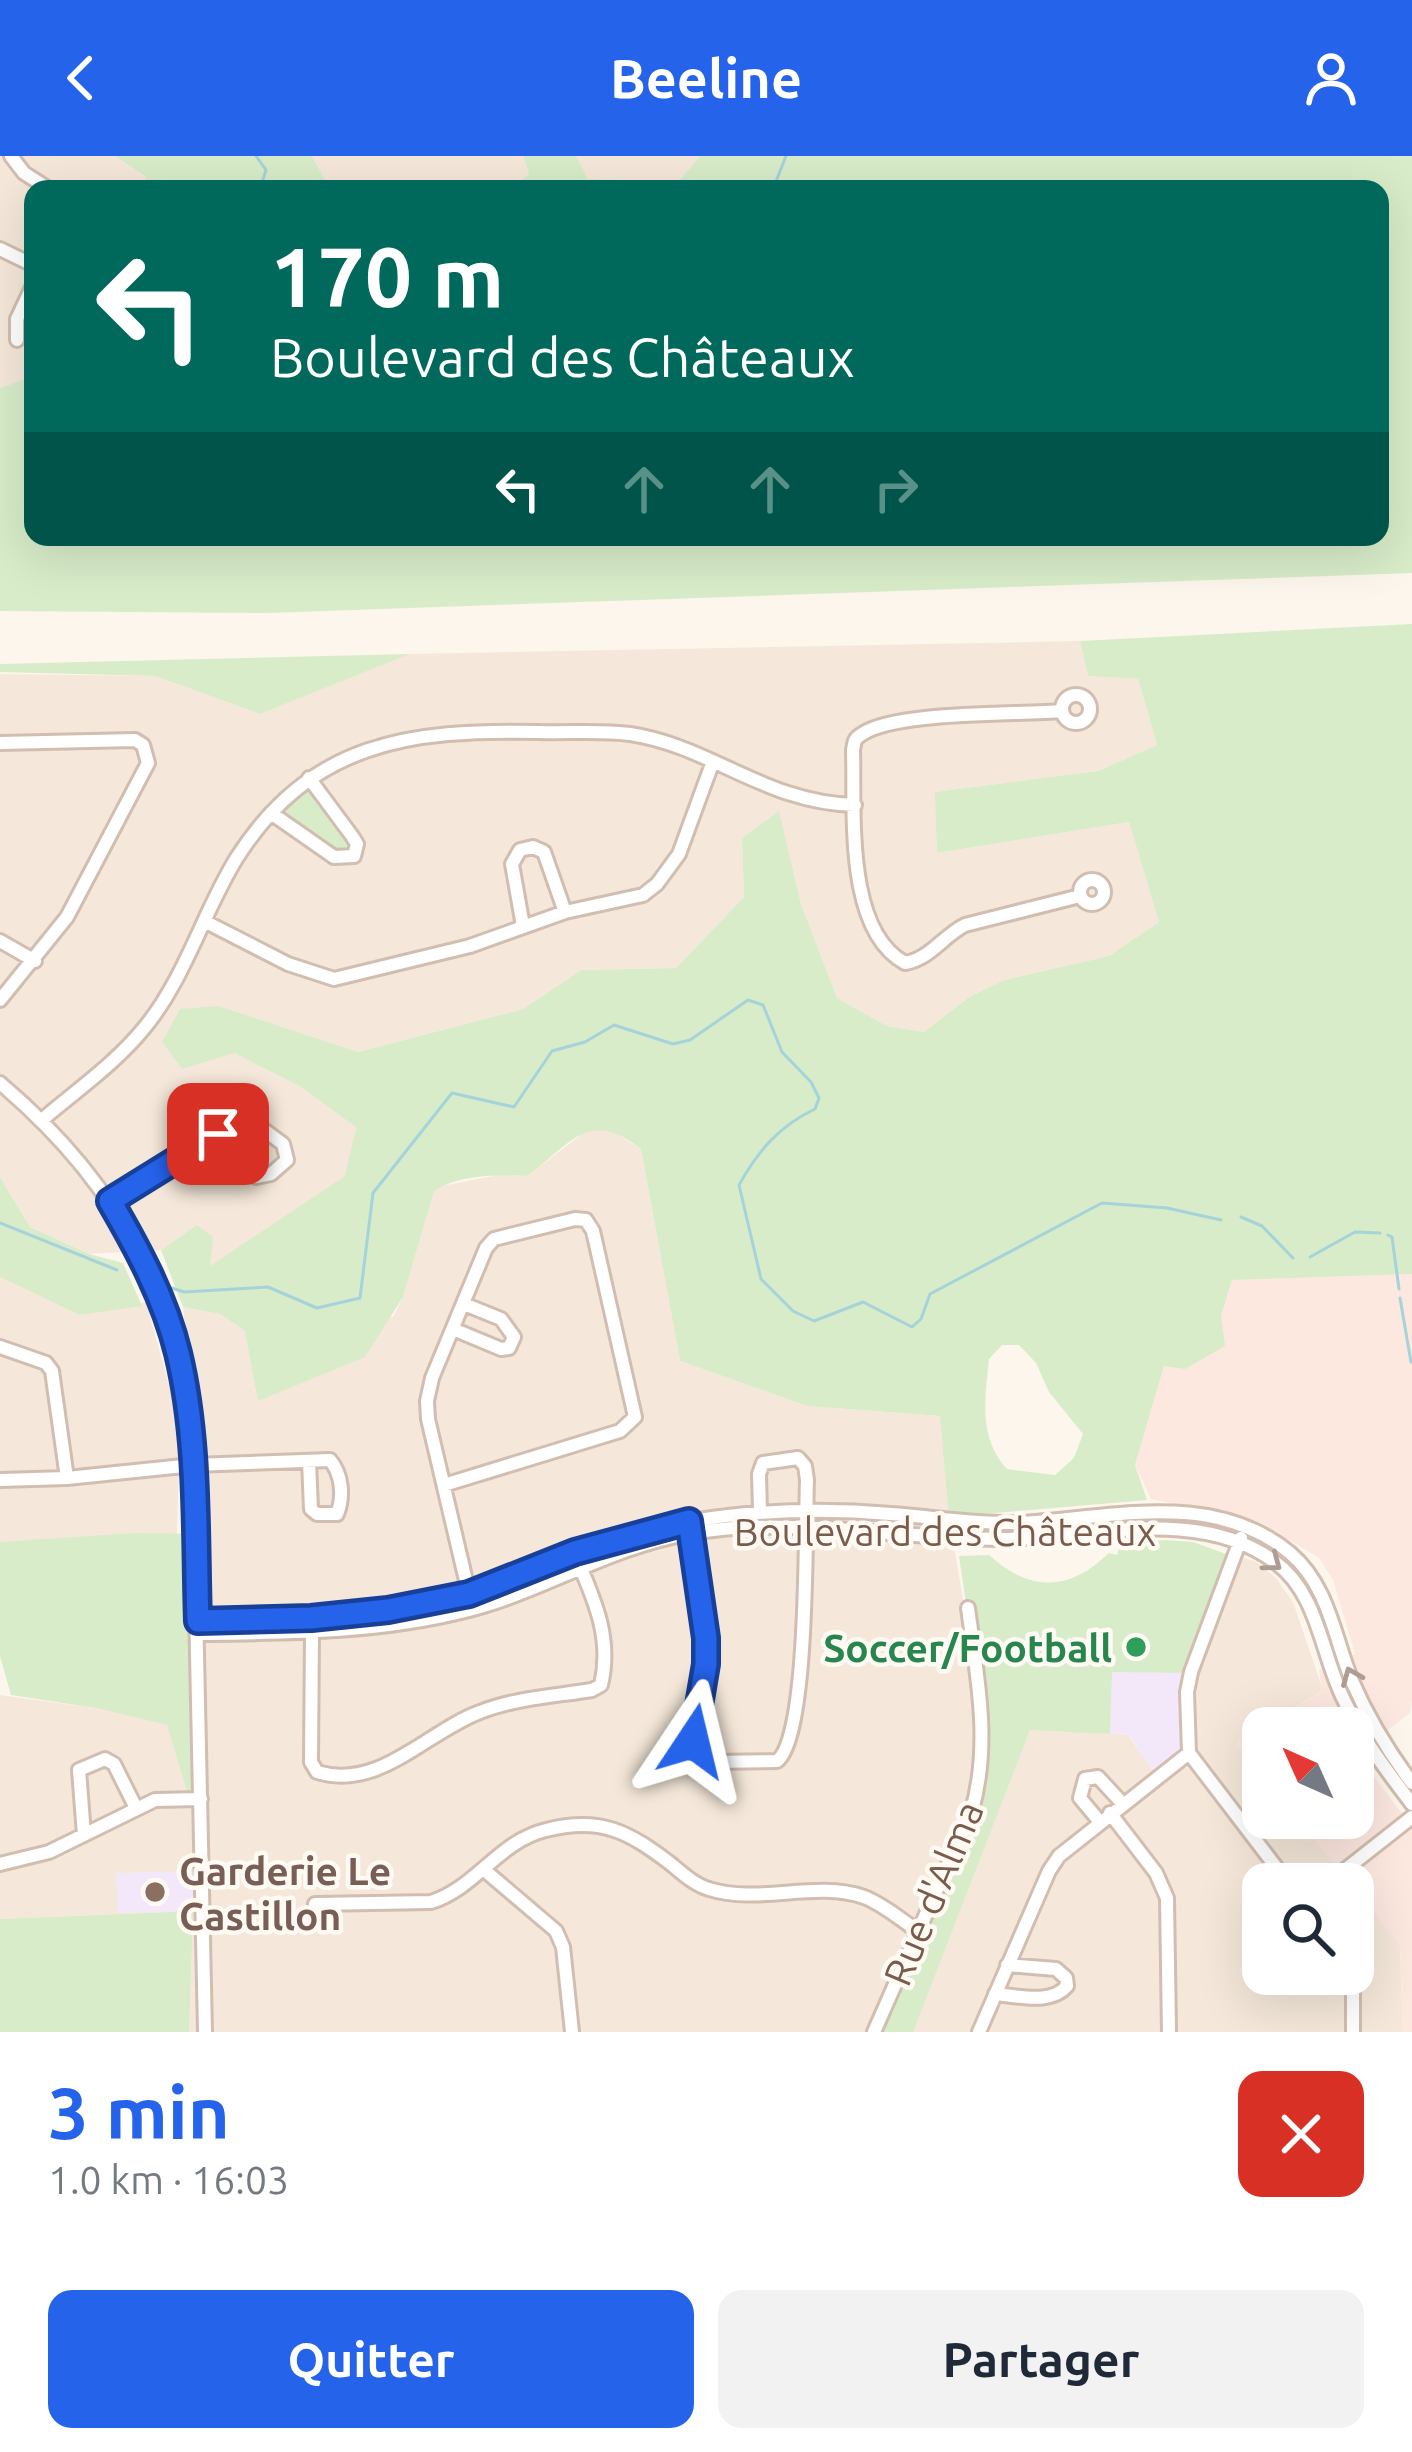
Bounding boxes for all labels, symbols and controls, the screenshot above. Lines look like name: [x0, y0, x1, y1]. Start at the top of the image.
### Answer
icon: back: [48, 45, 114, 111]
icon: person: [1298, 45, 1364, 111]
text: Beeline: [610, 48, 802, 108]
icon: left: [72, 228, 228, 384]
text: 170 m: [270, 229, 504, 323]
text: Boulevard des Châteaux: [270, 327, 855, 387]
icon: left: [485, 456, 551, 522]
icon: ahead: [611, 456, 677, 522]
icon: ahead: [737, 456, 803, 522]
icon: right: [863, 456, 929, 522]
pin: [167, 1083, 269, 1185]
icon: arrive: [185, 1101, 251, 1167]
street label: Boulevard des Châteaux: [734, 1510, 1156, 1553]
one-way arrow: [1260, 1548, 1281, 1570]
place label: Soccer/Football: [823, 1626, 1112, 1669]
marker: Soccer/Football: [1123, 1634, 1149, 1660]
one-way arrow: [1341, 1667, 1365, 1688]
position arrow: [630, 1678, 756, 1804]
north arrow: [1242, 1707, 1374, 1839]
map controls: [1242, 1707, 1374, 1995]
street label: Rue d'Alma: [875, 1794, 991, 1992]
place label: Garderie Le Castillon: [179, 1849, 391, 1937]
button: search: [1242, 1863, 1374, 1995]
marker: Garderie Le Castillon: [142, 1879, 168, 1905]
button: close: [1238, 2071, 1364, 2197]
text: 3 min: [48, 2072, 230, 2153]
text: 1.0 km · 16:03: [48, 2158, 289, 2201]
button: Quitter: [48, 2290, 694, 2428]
button: Partager: [718, 2290, 1364, 2428]

